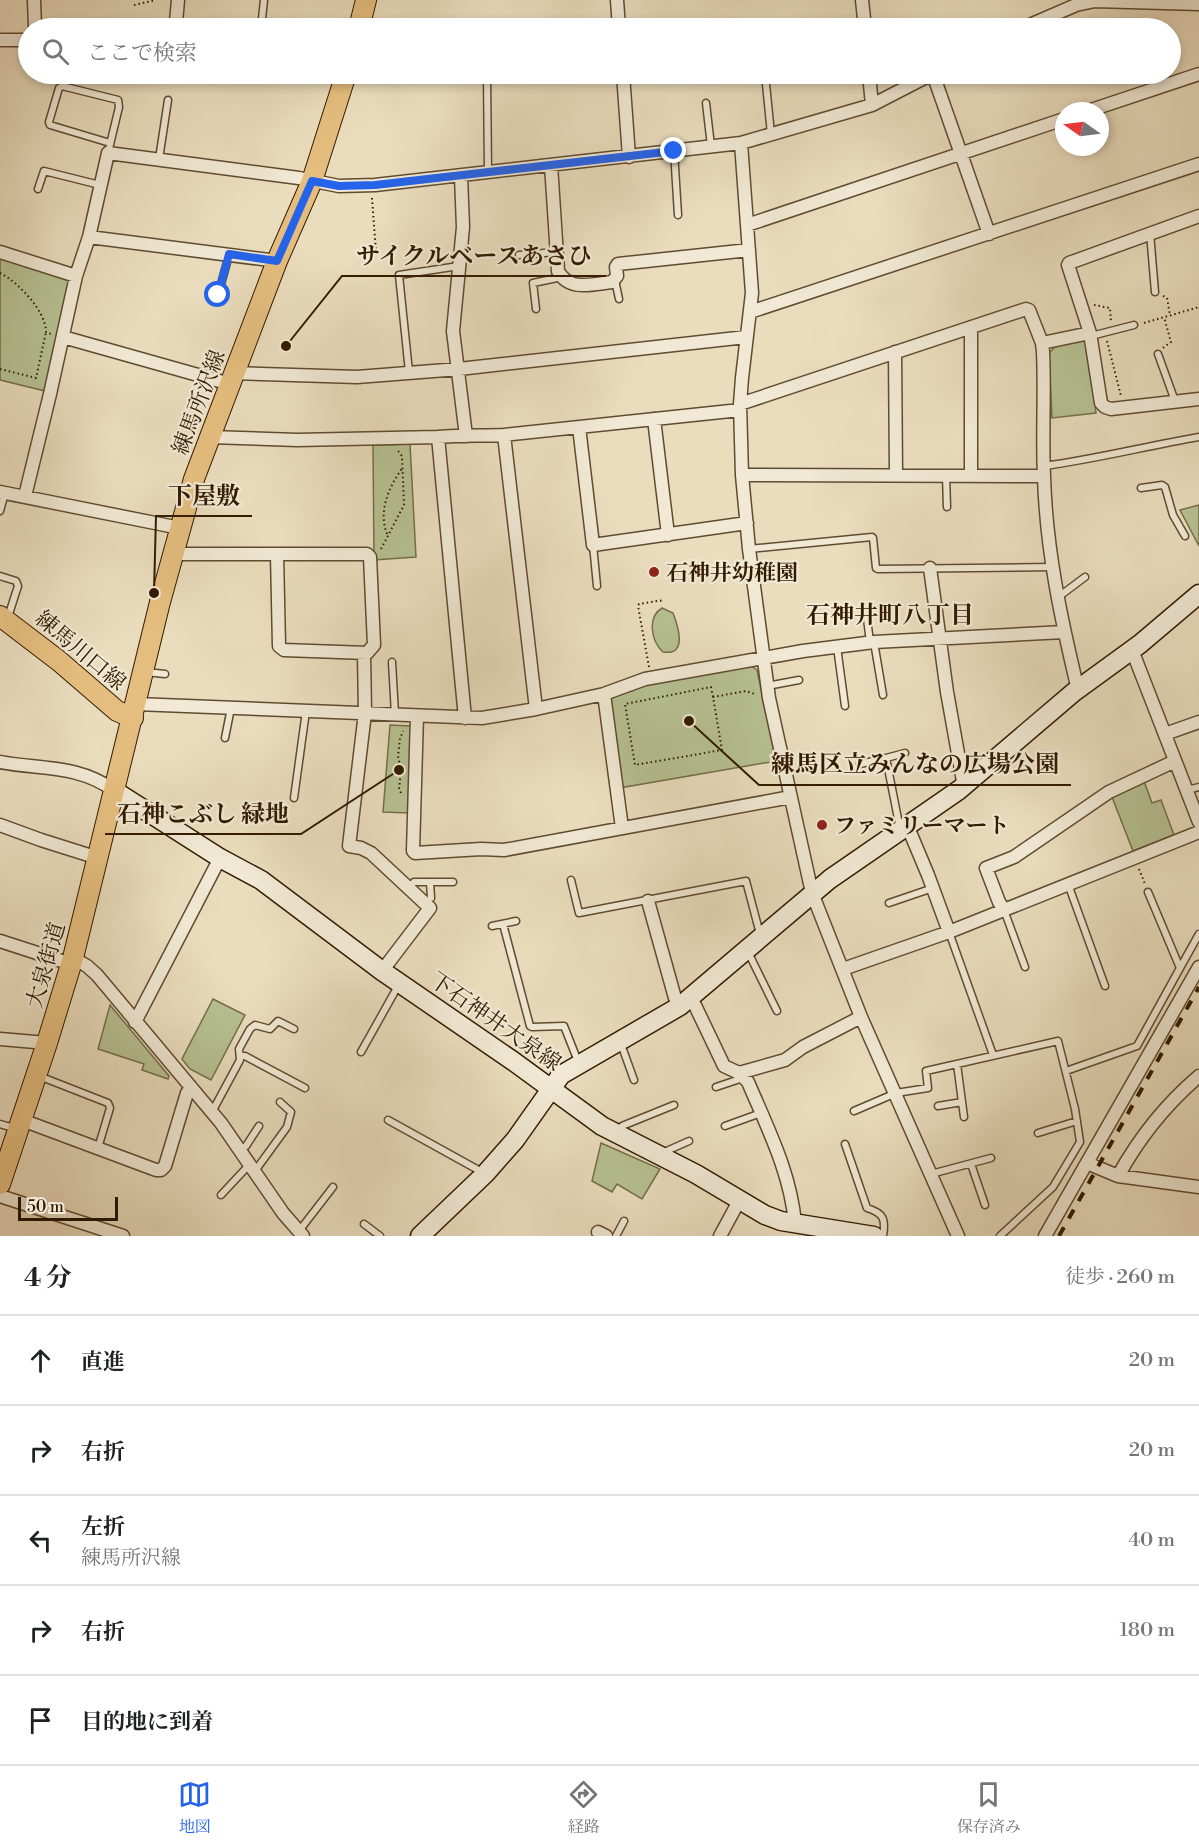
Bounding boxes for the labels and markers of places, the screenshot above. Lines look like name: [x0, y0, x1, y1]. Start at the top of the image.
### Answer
callout: サイクルベースあさひ: [342, 234, 606, 276]
callout: 下屋敷: [156, 474, 252, 516]
place label: 石神井幼稚園: [666, 560, 798, 587]
marker: 石神井幼稚園: [647, 565, 661, 579]
callout: 練馬区立みんなの広場公園: [759, 743, 1071, 785]
callout: 石神こぶし 緑地: [105, 792, 301, 834]
place label: ファミリーマート: [834, 813, 1010, 840]
marker: ファミリーマート: [815, 818, 829, 832]

